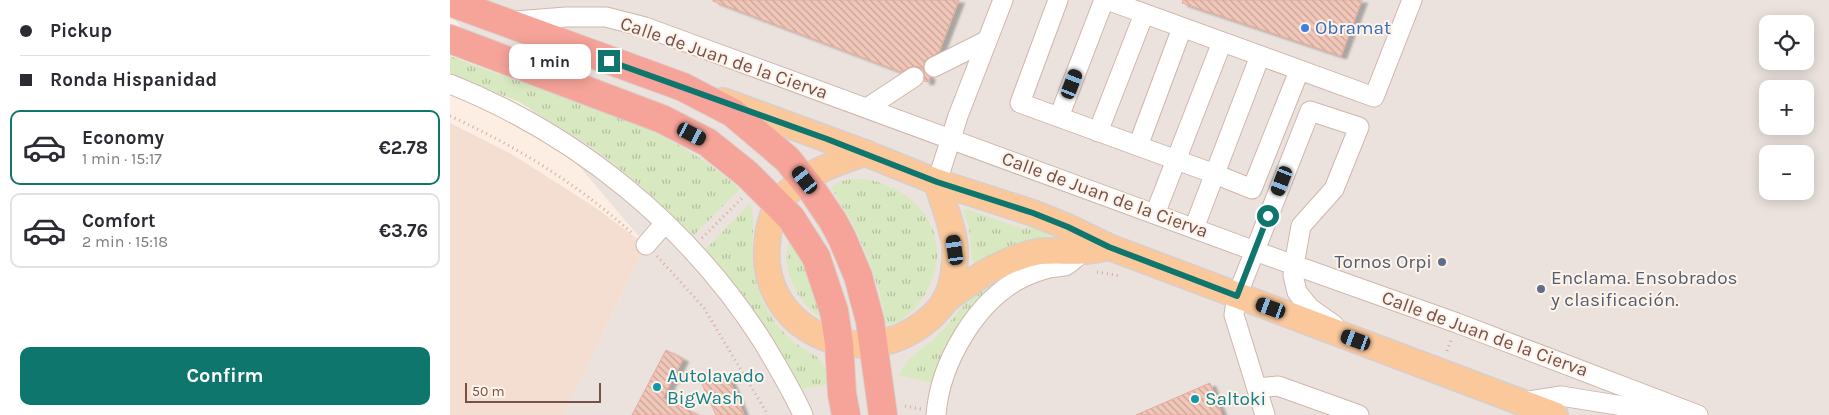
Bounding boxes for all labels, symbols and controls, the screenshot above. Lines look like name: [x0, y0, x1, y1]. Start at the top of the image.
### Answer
street label: Calle de Juan de la Cierva: [617, 12, 831, 104]
map controls: [1759, 15, 1814, 200]
button: locate: [1759, 15, 1814, 70]
place label: Obramat: [1315, 17, 1391, 39]
text: Pickup: [50, 20, 112, 42]
marker: Obramat: [1299, 22, 1311, 34]
callout: 1 min: [509, 44, 592, 78]
route end: [598, 50, 620, 72]
text: 1 min: [530, 52, 570, 71]
car: [1059, 67, 1084, 101]
text: Ronda Hispanidad: [50, 69, 217, 91]
button: +: [1759, 80, 1814, 135]
car: [675, 121, 708, 147]
icon: car: [22, 125, 67, 170]
text: Economy: [82, 127, 164, 149]
text: €2.78: [379, 137, 428, 159]
button: −: [1759, 145, 1814, 200]
street label: Calle de Juan de la Cierva: [999, 147, 1211, 243]
text: 1 min · 15:17: [82, 149, 162, 168]
car: [789, 164, 820, 196]
car: [1269, 164, 1294, 198]
route start: [1257, 205, 1279, 227]
icon: car: [22, 208, 67, 253]
text: Comfort: [82, 210, 156, 232]
text: €3.76: [379, 220, 428, 242]
text: 2 min · 15:18: [82, 232, 168, 251]
car: [945, 234, 964, 266]
place label: Tornos Orpi: [1334, 251, 1432, 273]
marker: Tornos Orpi: [1436, 256, 1448, 268]
place label: Enclama. Ensobrados y clasificación.: [1550, 267, 1738, 311]
marker: Enclama. Ensobrados y clasificación.: [1535, 283, 1547, 295]
street label: Calle de Juan de la Cierva: [1379, 286, 1591, 382]
car: [1254, 296, 1287, 320]
car: [1339, 328, 1372, 352]
button: Confirm: [20, 347, 430, 405]
place label: Autolavado BigWash: [667, 365, 764, 409]
scale bar: [465, 380, 601, 403]
marker: Autolavado BigWash: [651, 381, 663, 393]
text: 50 m: [472, 383, 505, 400]
place label: Saltoki: [1205, 388, 1266, 410]
marker: Saltoki: [1189, 393, 1201, 405]

